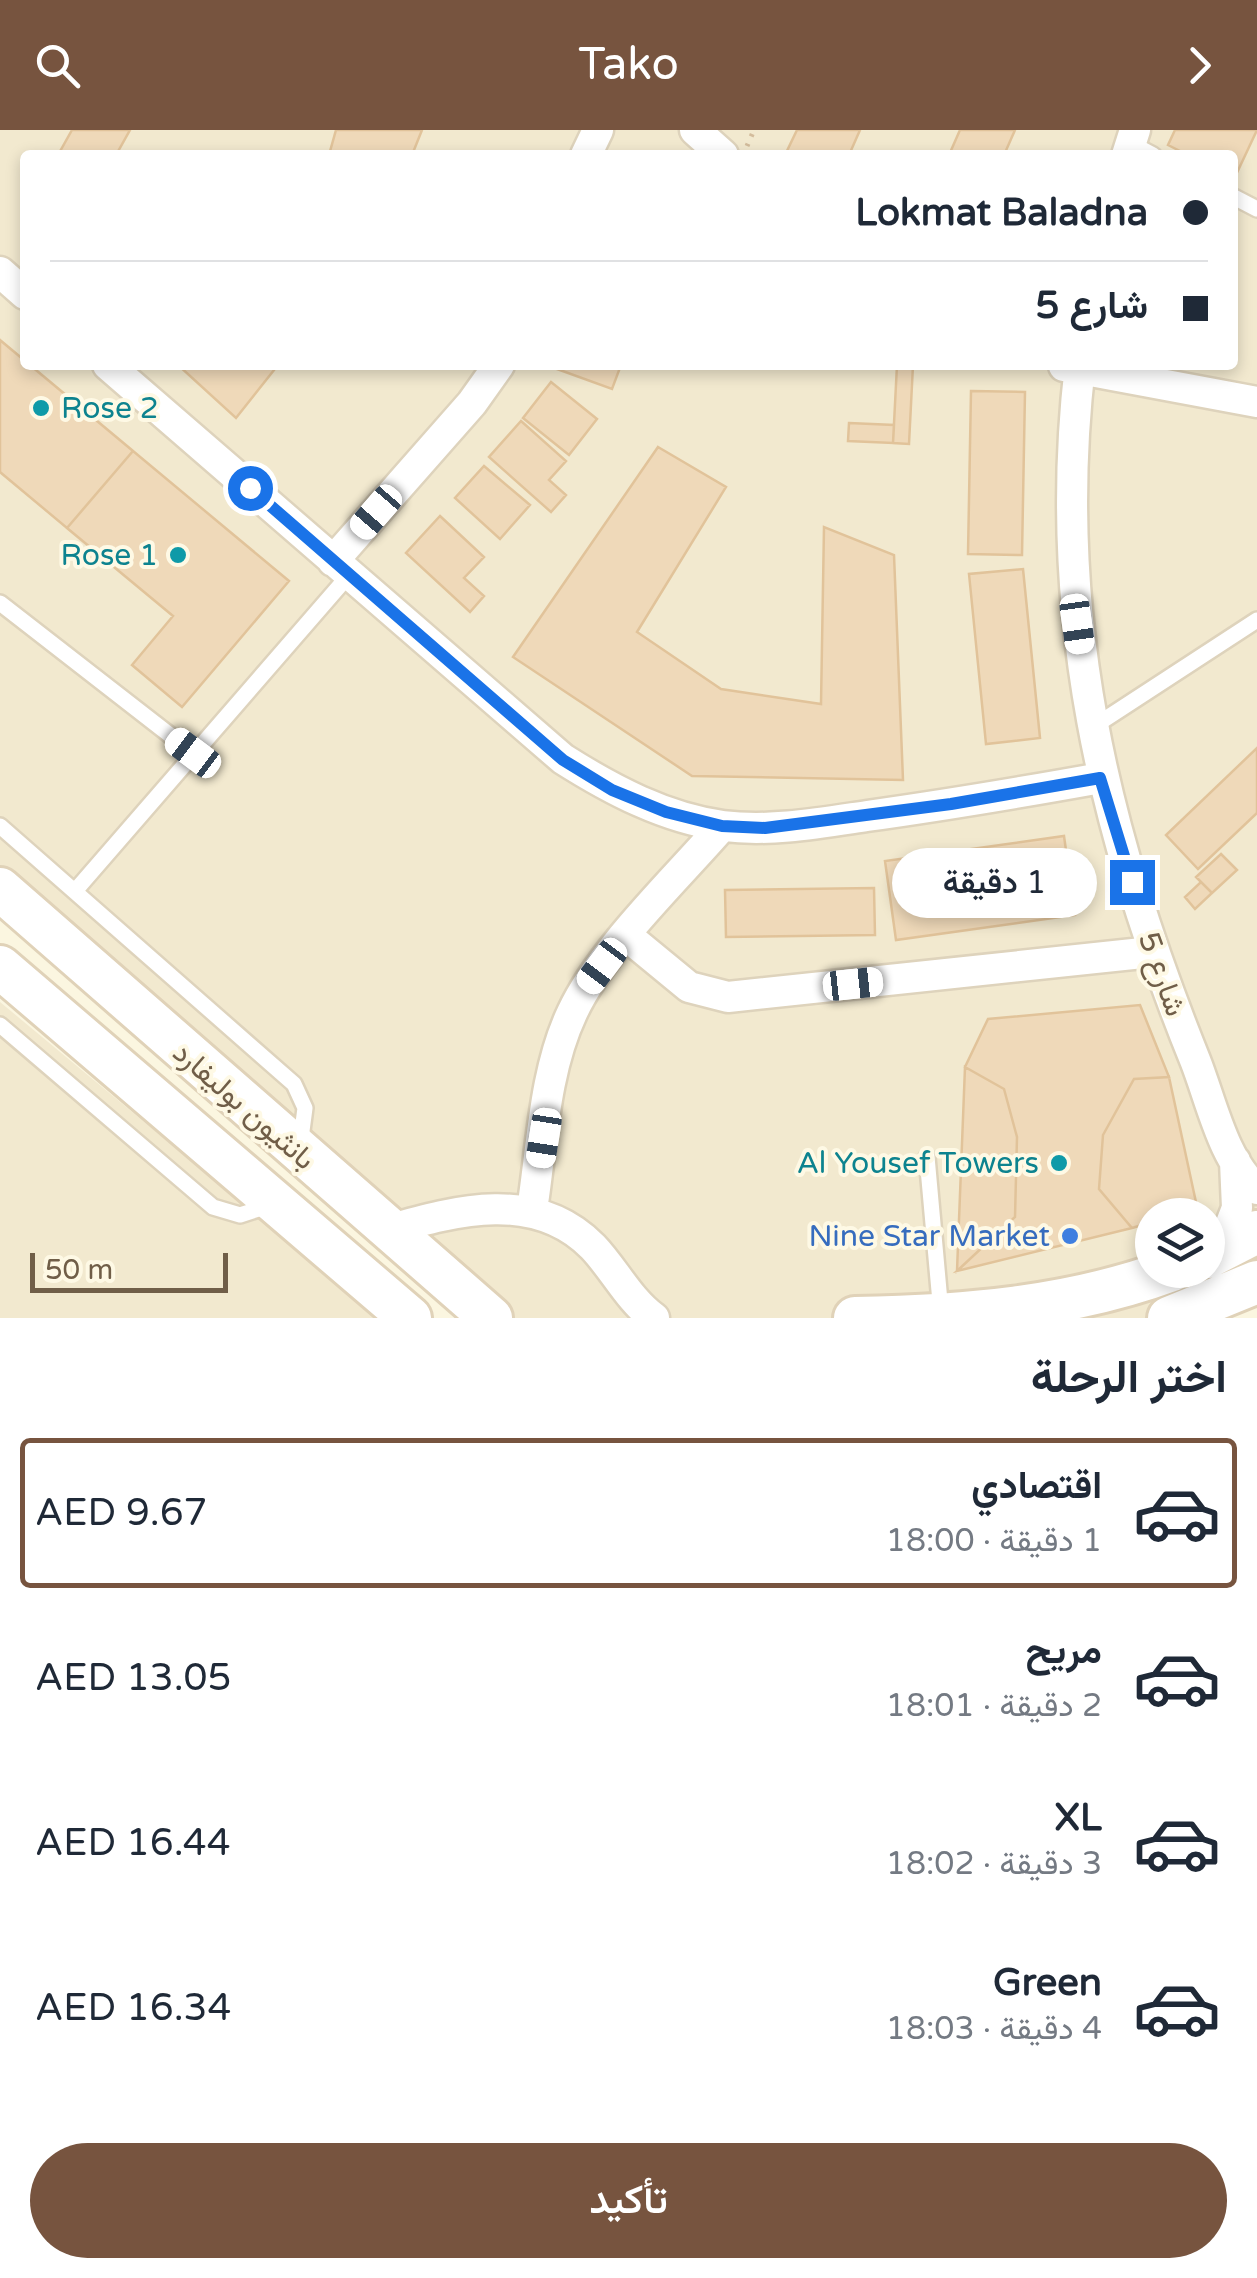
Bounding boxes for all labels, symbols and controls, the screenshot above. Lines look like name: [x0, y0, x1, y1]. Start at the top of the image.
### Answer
icon: search: [30, 38, 85, 93]
text: Tako: [578, 38, 679, 92]
icon: forward: [1172, 38, 1227, 93]
text: Lokmat Baladna: [855, 190, 1148, 236]
text: شارع 5: [1035, 283, 1148, 329]
place label: Rose 2: [61, 390, 159, 427]
marker: Rose 2: [30, 397, 52, 419]
route start: [228, 466, 273, 511]
car: [345, 480, 407, 544]
place label: Rose 1: [60, 537, 158, 574]
marker: Rose 1: [167, 544, 189, 566]
car: [1058, 592, 1096, 656]
car: [160, 723, 226, 783]
callout: 1 دقيقة: [892, 847, 1097, 917]
route end: [1110, 860, 1155, 905]
text: 1 دقيقة: [943, 864, 1046, 902]
street label: شارع 5: [1129, 927, 1194, 1022]
car: [572, 933, 632, 999]
car: [822, 966, 884, 1002]
street label: بانثيون بوليفارد: [165, 1034, 323, 1178]
car: [524, 1106, 564, 1170]
place label: Al Yousef Towers: [797, 1145, 1039, 1182]
marker: Al Yousef Towers: [1048, 1152, 1070, 1174]
map controls: [1135, 1198, 1225, 1288]
button: layers: [1135, 1198, 1225, 1288]
place label: Nine Star Market: [808, 1218, 1050, 1255]
marker: Nine Star Market: [1059, 1225, 1081, 1247]
scale bar: [30, 1248, 228, 1292]
text: 50 m: [45, 1253, 113, 1287]
text: اختر الرحلة: [1031, 1351, 1227, 1405]
text: اقتصادي: [971, 1463, 1102, 1509]
icon: car: [1132, 1468, 1222, 1558]
text: AED 9.67: [35, 1490, 207, 1536]
text: 1 دقيقة · 18:00: [886, 1522, 1102, 1560]
text: مريح: [1026, 1628, 1102, 1674]
icon: car: [1132, 1633, 1222, 1723]
text: AED 13.05: [35, 1655, 231, 1701]
text: 2 دقيقة · 18:01: [886, 1687, 1102, 1725]
text: XL: [1055, 1795, 1102, 1841]
icon: car: [1132, 1798, 1222, 1888]
text: AED 16.44: [35, 1820, 231, 1866]
text: 3 دقيقة · 18:02: [886, 1845, 1102, 1883]
text: Green: [993, 1960, 1102, 2006]
icon: car: [1132, 1963, 1222, 2053]
text: AED 16.34: [35, 1985, 231, 2031]
text: 4 دقيقة · 18:03: [886, 2010, 1102, 2048]
button: تأكيد: [30, 2143, 1227, 2258]

